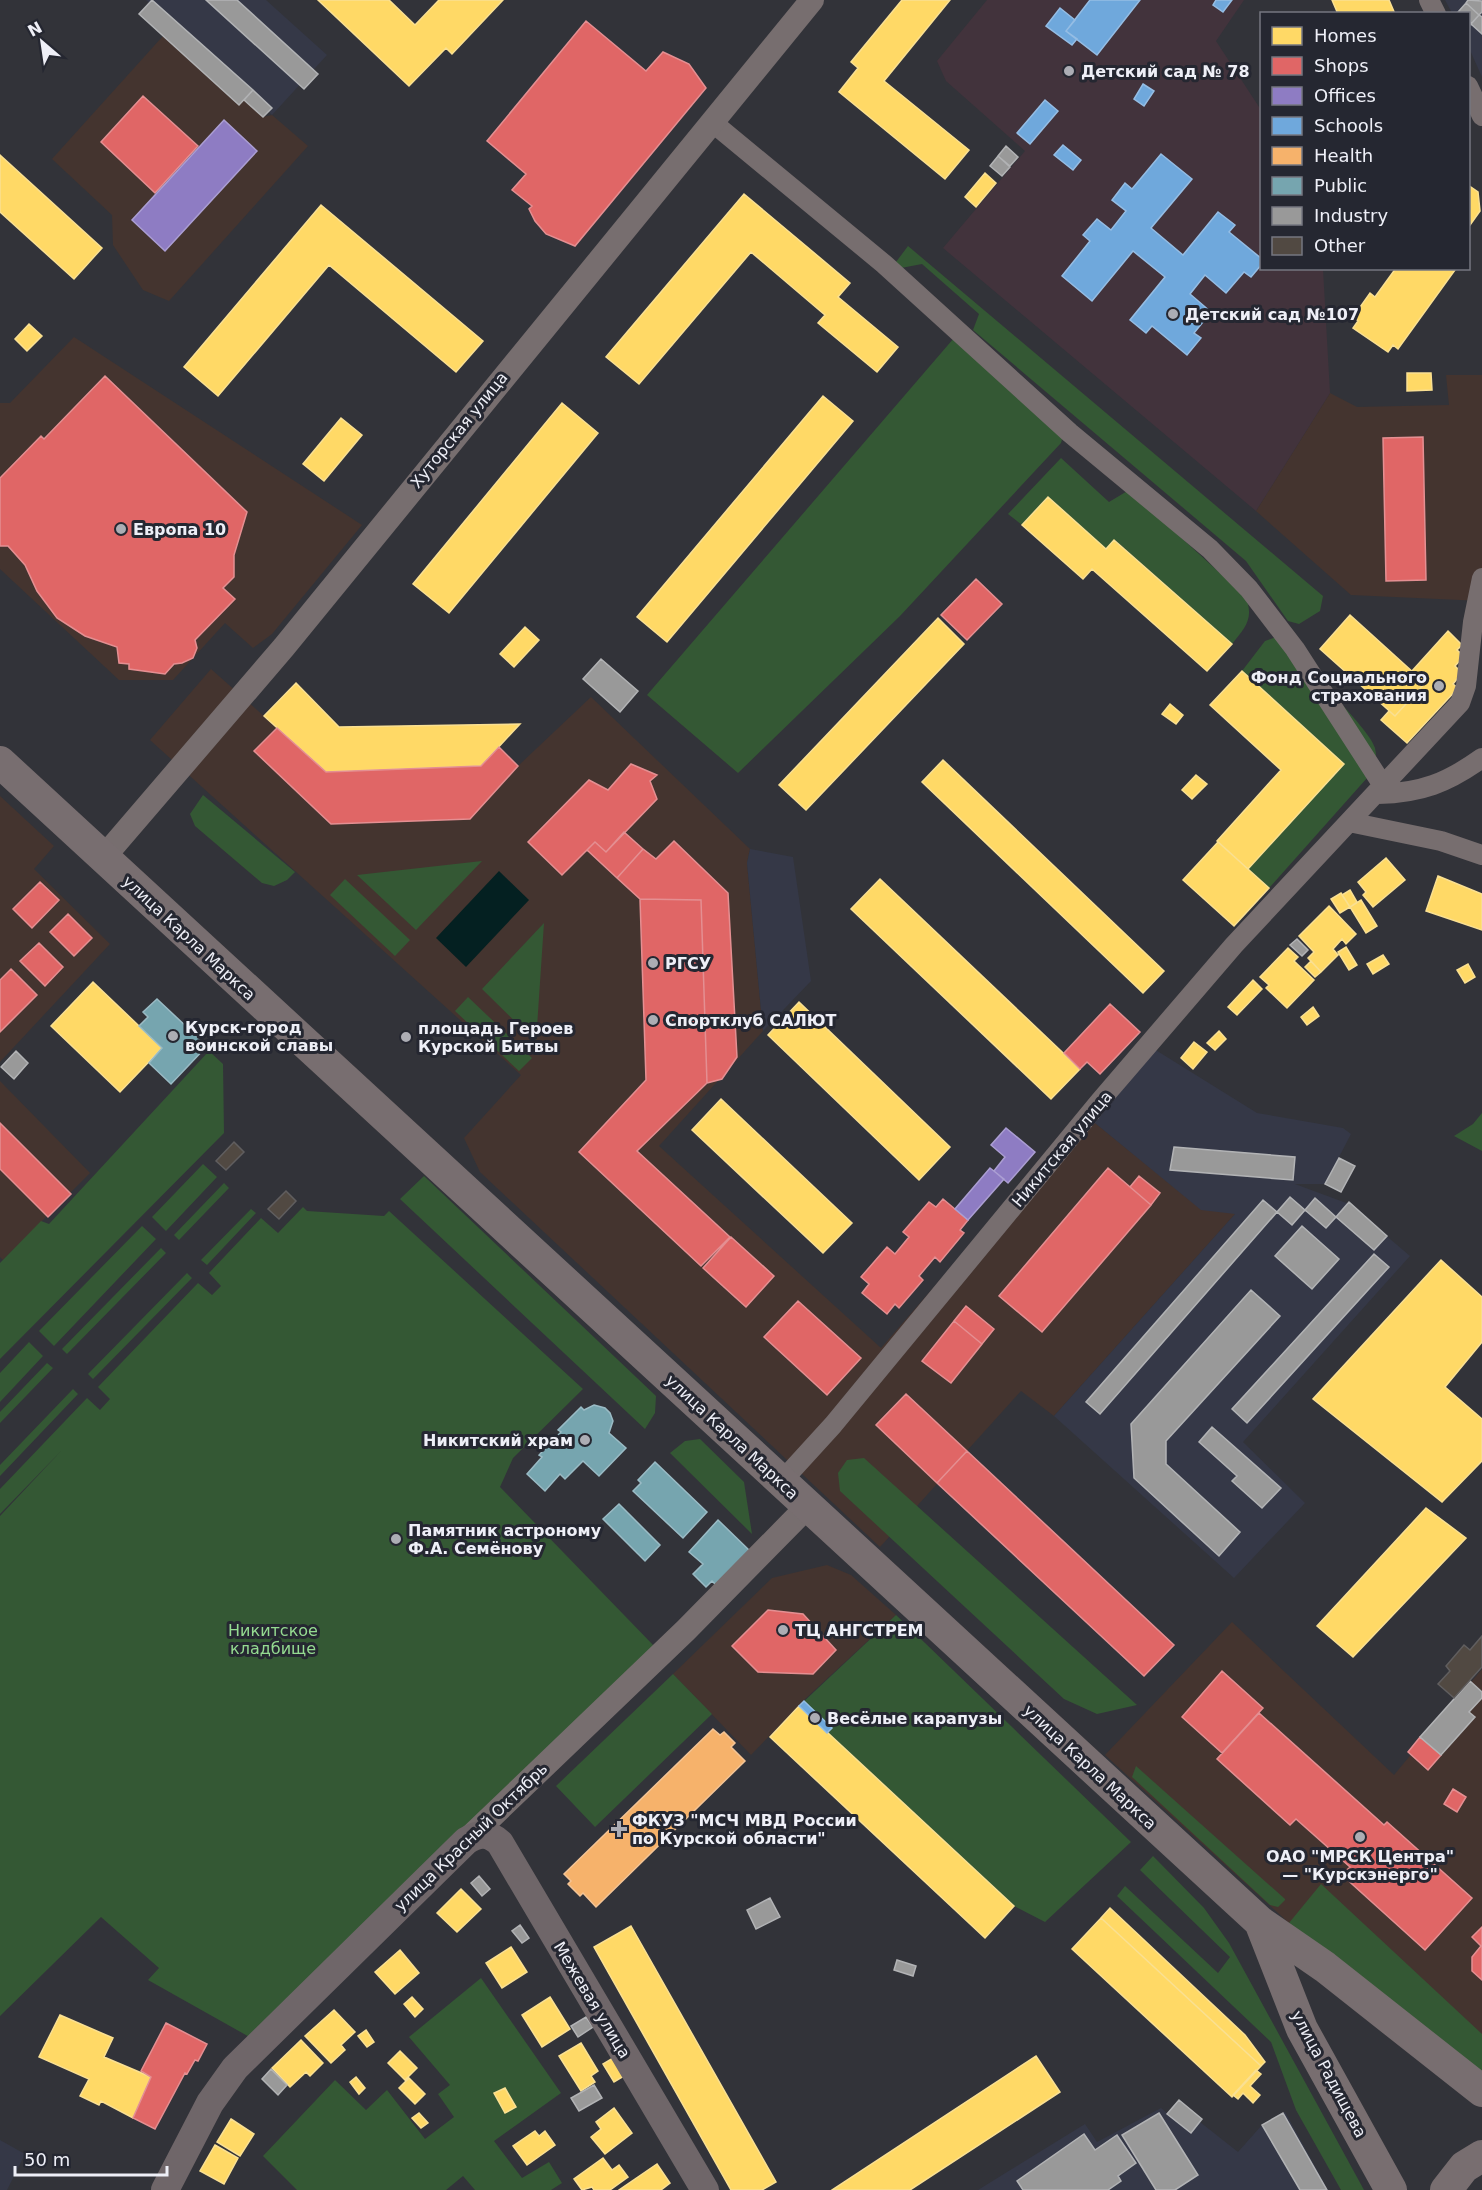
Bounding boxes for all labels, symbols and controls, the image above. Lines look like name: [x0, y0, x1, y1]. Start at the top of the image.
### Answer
north arrow: [12, 12, 72, 72]
legend: [1260, 12, 1470, 270]
text: N: [25, 18, 45, 41]
text: Homes: [1314, 25, 1377, 46]
text: Shops: [1314, 55, 1369, 76]
place label: Детский сад № 78: [1081, 62, 1250, 81]
marker: Детский сад № 78: [1062, 64, 1076, 78]
text: Offices: [1314, 85, 1376, 106]
text: Schools: [1314, 115, 1383, 136]
text: Health: [1314, 145, 1373, 166]
text: Public: [1314, 175, 1367, 196]
text: Industry: [1314, 205, 1388, 226]
text: Other: [1314, 235, 1366, 256]
place label: Детский сад №107: [1185, 305, 1359, 324]
marker: Детский сад №107: [1166, 307, 1180, 321]
street label: Хуторская улица: [406, 368, 512, 492]
place label: Европа 10: [133, 520, 226, 539]
marker: Европа 10: [114, 522, 128, 536]
place label: Фонд Социального страхования: [1251, 668, 1427, 705]
marker: Фонд Социального страхования: [1432, 679, 1446, 693]
street label: улица Карла Маркса: [119, 872, 259, 1004]
place label: РГСУ: [665, 954, 711, 973]
marker: РГСУ: [646, 956, 660, 970]
place label: Спортклуб САЛЮТ: [665, 1011, 836, 1030]
marker: Спортклуб САЛЮТ: [646, 1013, 660, 1027]
place label: Курск-город воинской славы: [185, 1018, 333, 1055]
place label: площадь Героев Курской Битвы: [418, 1019, 573, 1056]
marker: Курск-город воинской славы: [166, 1029, 180, 1043]
marker: площадь Героев Курской Битвы: [399, 1030, 413, 1044]
street label: Никитская улица: [1008, 1087, 1116, 1211]
street label: улица Карла Маркса: [662, 1371, 802, 1503]
place label: Никитский храм: [423, 1431, 573, 1450]
marker: Никитский храм: [578, 1433, 592, 1447]
place label: Памятник астроному Ф.А. Семёнову: [408, 1521, 602, 1558]
marker: Памятник астроному Ф.А. Семёнову: [389, 1532, 403, 1546]
park label: Никитское кладбище: [228, 1621, 318, 1658]
place label: ТЦ АНГСТРЕМ: [795, 1621, 924, 1640]
marker: ТЦ АНГСТРЕМ: [776, 1623, 790, 1637]
street label: улица Карла Маркса: [1020, 1701, 1160, 1833]
place label: Весёлые карапузы: [827, 1709, 1002, 1728]
marker: Весёлые карапузы: [808, 1711, 822, 1725]
street label: улица Красный Октябрь: [391, 1759, 551, 1915]
place label: ФКУЗ "МСЧ МВД России по Курской области": [632, 1811, 857, 1848]
marker: ФКУЗ "МСЧ МВД России по Курской области": [610, 1820, 628, 1838]
marker: ОАО "МРСК Центра" — "Курскэнерго": [1353, 1830, 1367, 1844]
place label: ОАО "МРСК Центра" — "Курскэнерго": [1266, 1847, 1454, 1884]
street label: Межевая улица: [550, 1938, 634, 2062]
street label: улица Радищева: [1288, 2007, 1370, 2141]
scale bar: [15, 2139, 166, 2177]
text: 50 m: [24, 2149, 70, 2170]

